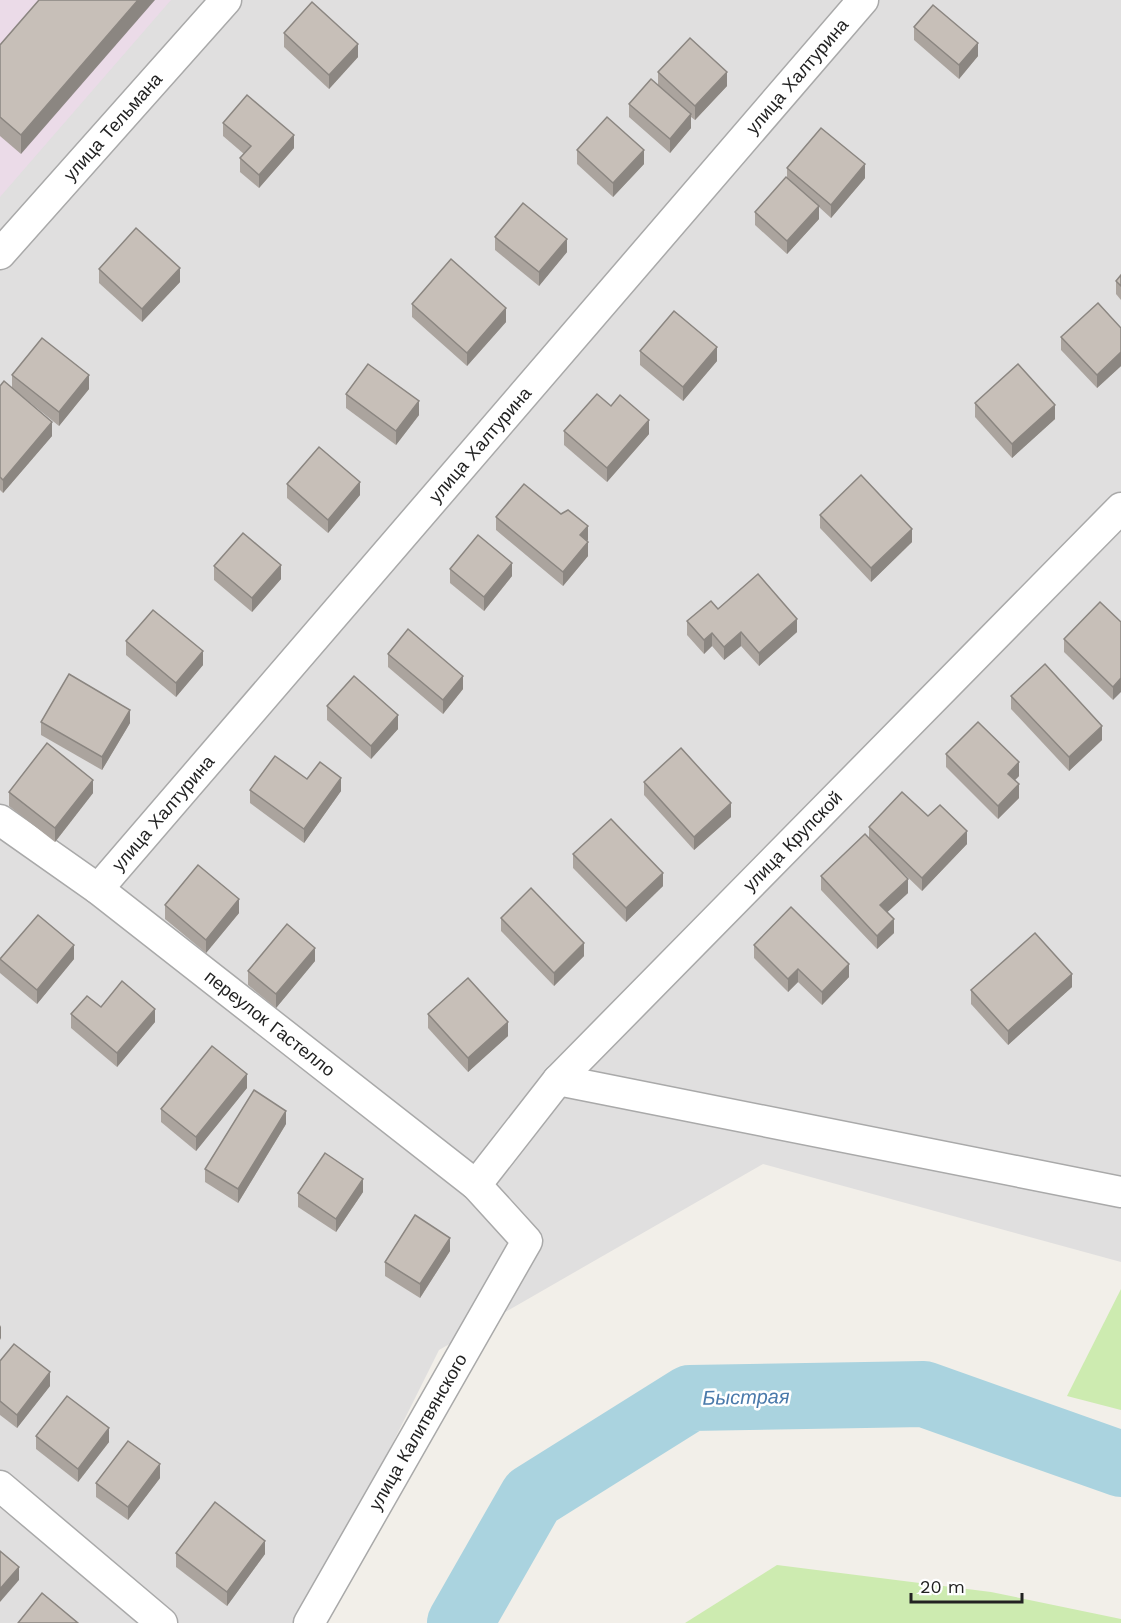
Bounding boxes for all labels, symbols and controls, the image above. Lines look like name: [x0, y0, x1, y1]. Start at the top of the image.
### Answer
street label: улица Халтурина: [741, 13, 853, 138]
street label: улица Тельмана: [59, 68, 167, 185]
street label: улица Халтурина: [424, 382, 536, 506]
street label: улица Халтурина: [107, 750, 219, 875]
street label: улица Крупской: [739, 787, 846, 895]
street label: переулок Гастелло: [201, 966, 339, 1081]
street label: улица Калитвянского: [364, 1350, 471, 1514]
water label: Быстрая: [702, 1384, 790, 1410]
scale bar: [911, 1566, 1022, 1604]
text: 20 m: [920, 1576, 965, 1597]

